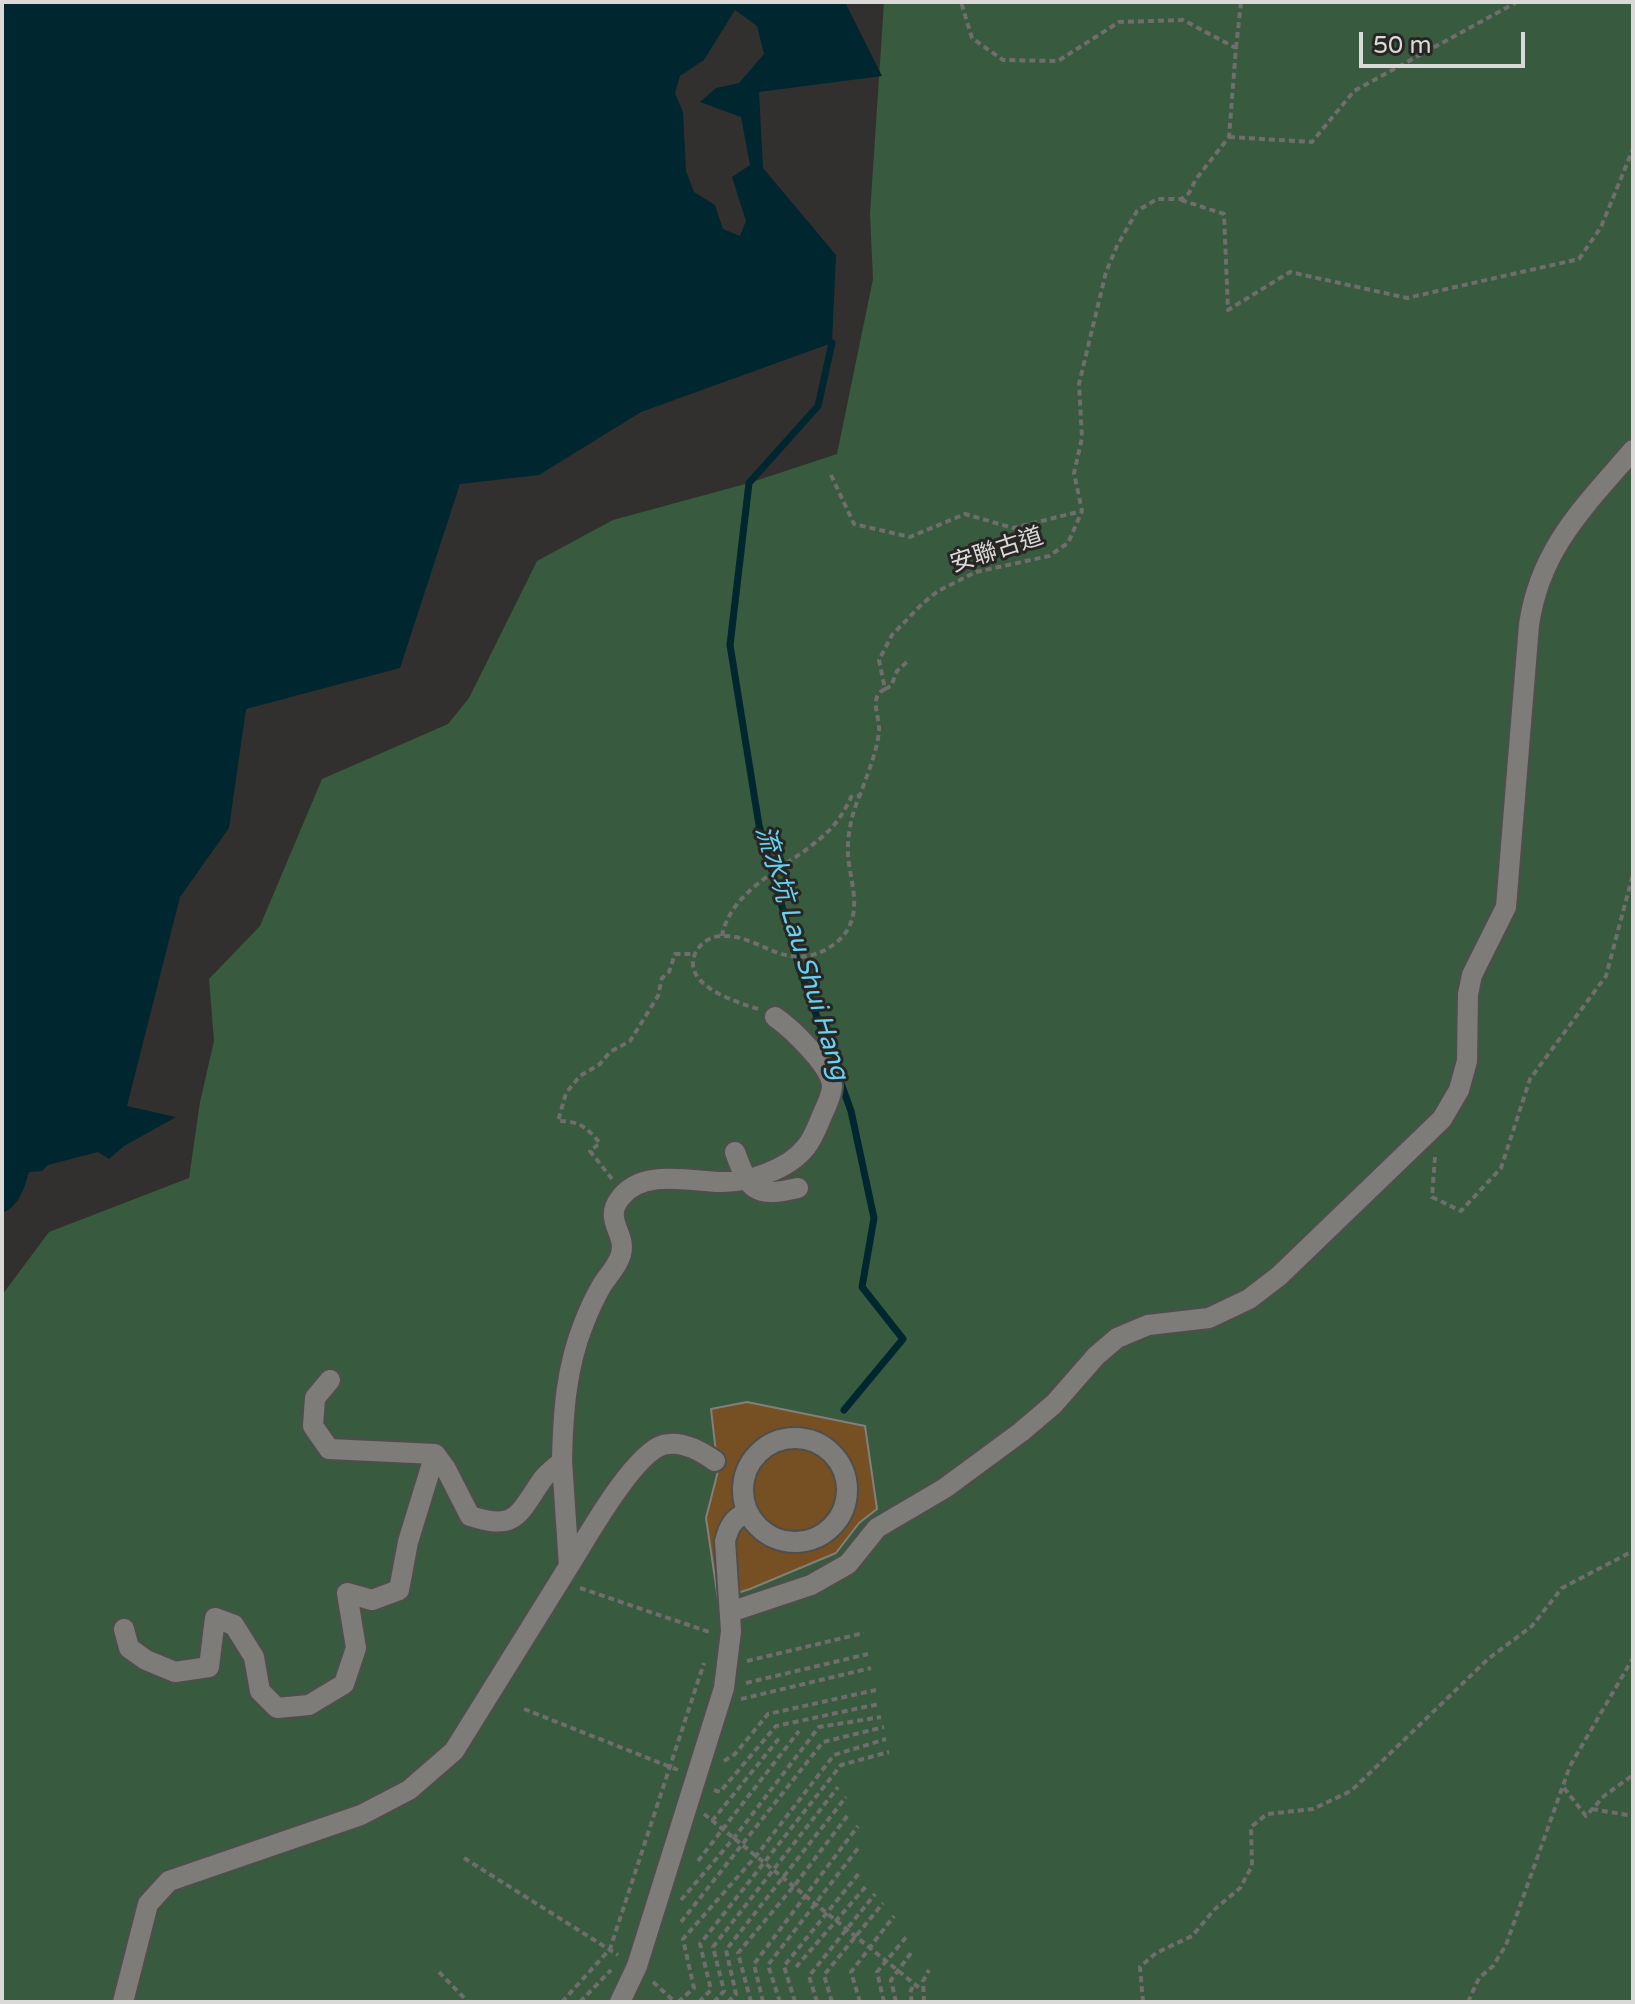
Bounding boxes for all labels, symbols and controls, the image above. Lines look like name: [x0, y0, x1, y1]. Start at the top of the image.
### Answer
scale bar: [1363, 16, 1529, 66]
text: 50 m: [1373, 31, 1431, 60]
street label: 安聯古道: [947, 522, 1047, 580]
water label: 流水坑 Lau Shui Hang: [747, 822, 855, 1084]

